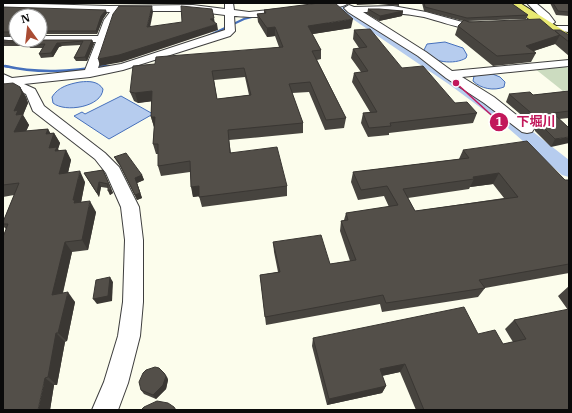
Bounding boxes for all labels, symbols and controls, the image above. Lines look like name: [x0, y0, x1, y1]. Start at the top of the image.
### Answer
north arrow: [8, 8, 48, 48]
text: N: [19, 10, 32, 26]
callout: 下堀川: [489, 109, 564, 134]
text: 下堀川: [516, 113, 556, 130]
text: 1: [495, 114, 503, 129]

